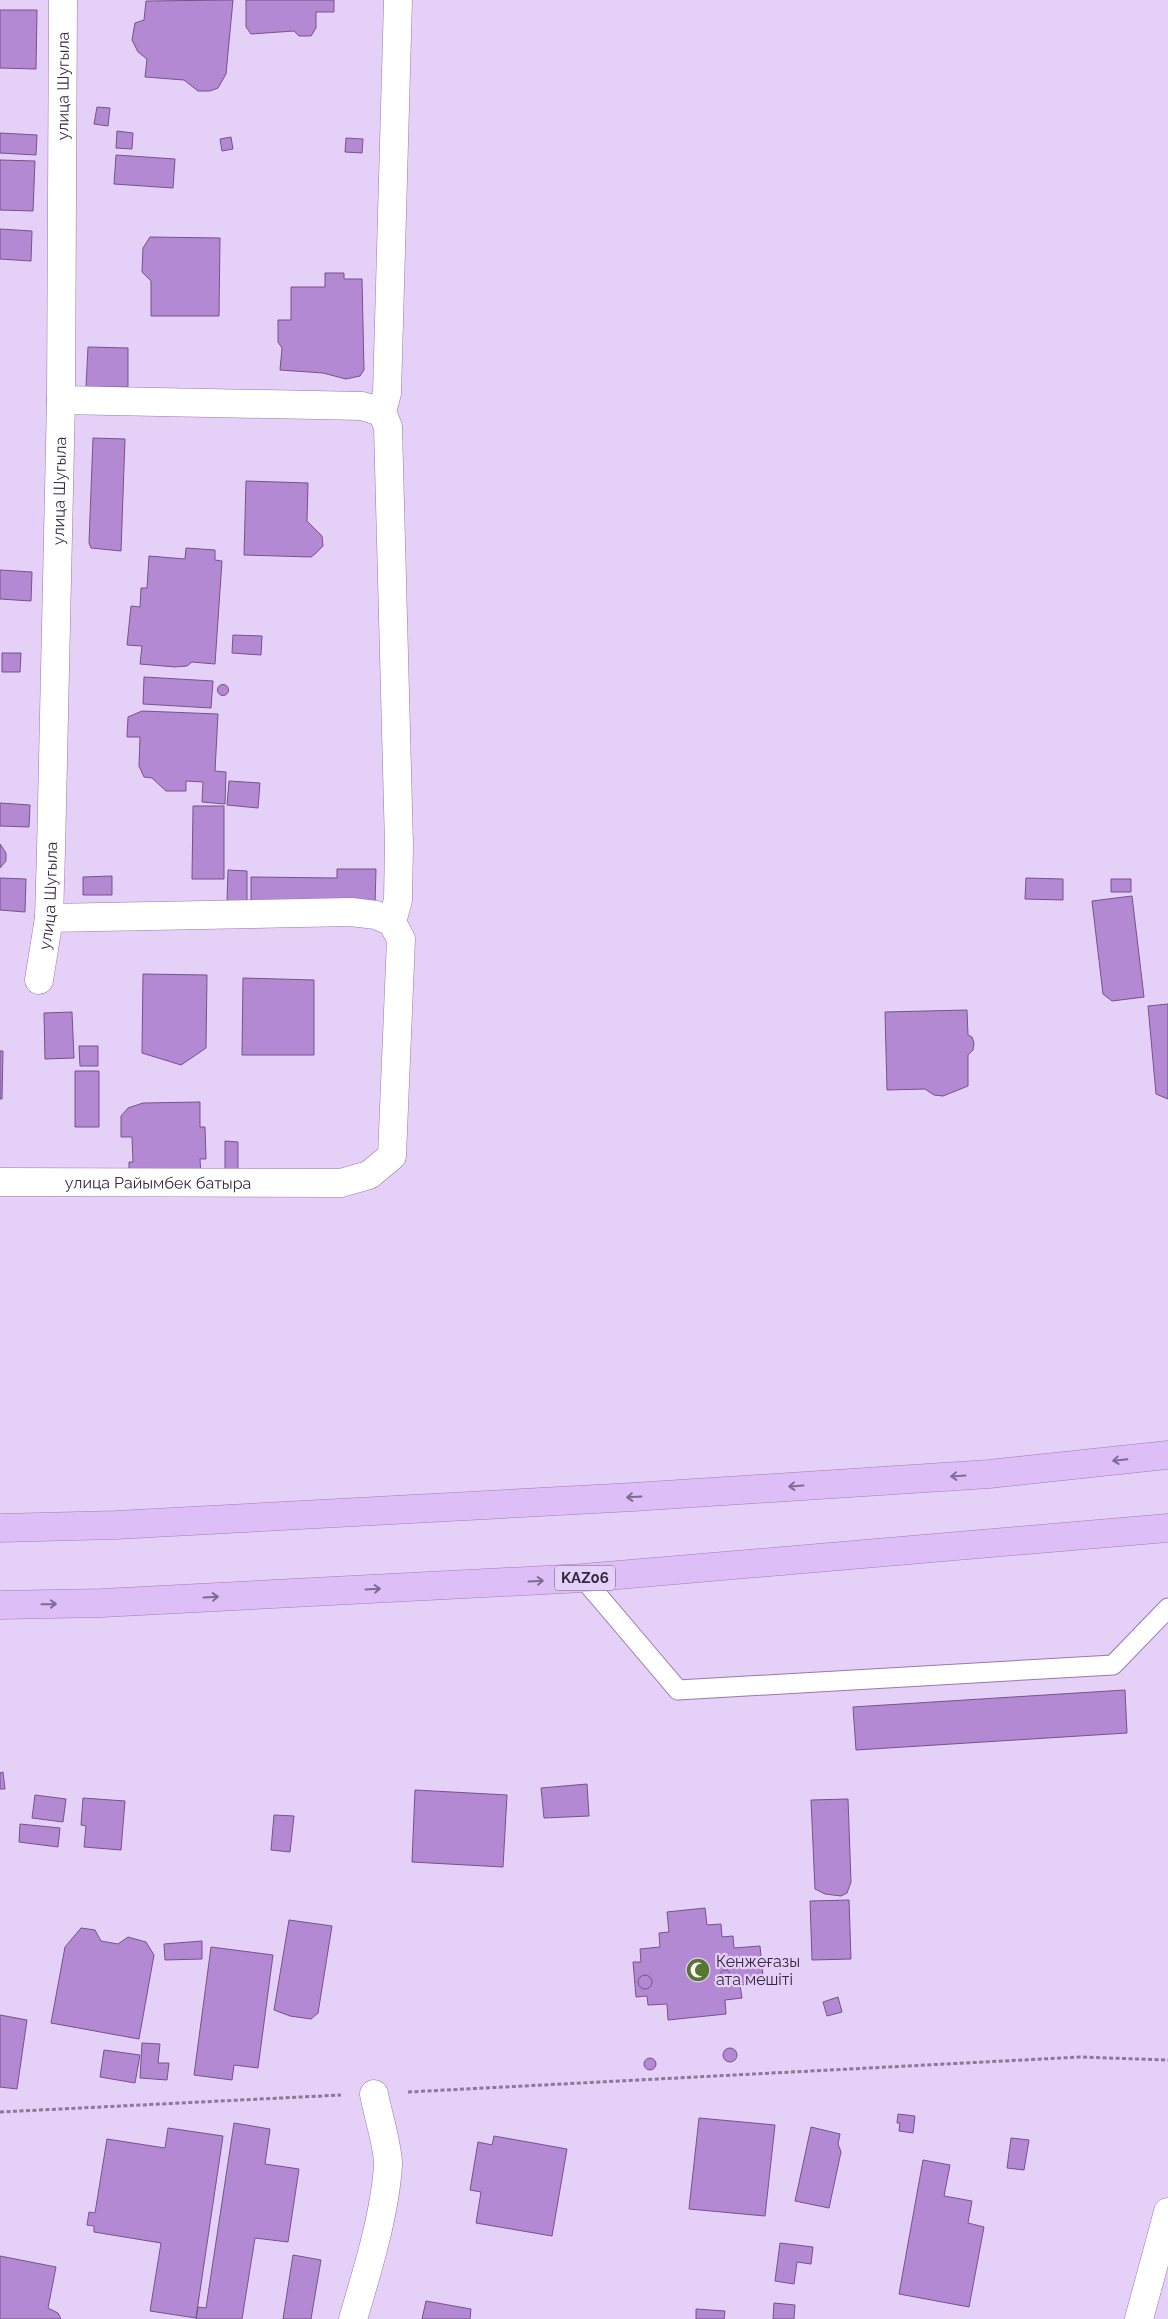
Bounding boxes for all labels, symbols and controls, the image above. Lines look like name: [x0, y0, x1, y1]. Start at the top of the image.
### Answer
street label: улица Шугыла: [53, 32, 72, 140]
street label: улица Шугыла: [48, 436, 70, 545]
street label: улица Шугыла: [35, 841, 61, 951]
street label: улица Райымбек батыра: [65, 1173, 251, 1192]
one-way arrow: [1112, 1455, 1128, 1465]
one-way arrow: [950, 1471, 966, 1480]
one-way arrow: [788, 1482, 804, 1491]
one-way arrow: [626, 1492, 642, 1501]
road number: KАZ06: [555, 1566, 615, 1590]
one-way arrow: [527, 1576, 543, 1585]
one-way arrow: [365, 1584, 381, 1593]
one-way arrow: [203, 1593, 219, 1602]
one-way arrow: [40, 1599, 56, 1609]
place label: Кенжеғазы ата мешіті: [716, 1952, 800, 1989]
mosque icon: Кенжеғазы ата мешіті: [685, 1957, 711, 1983]

